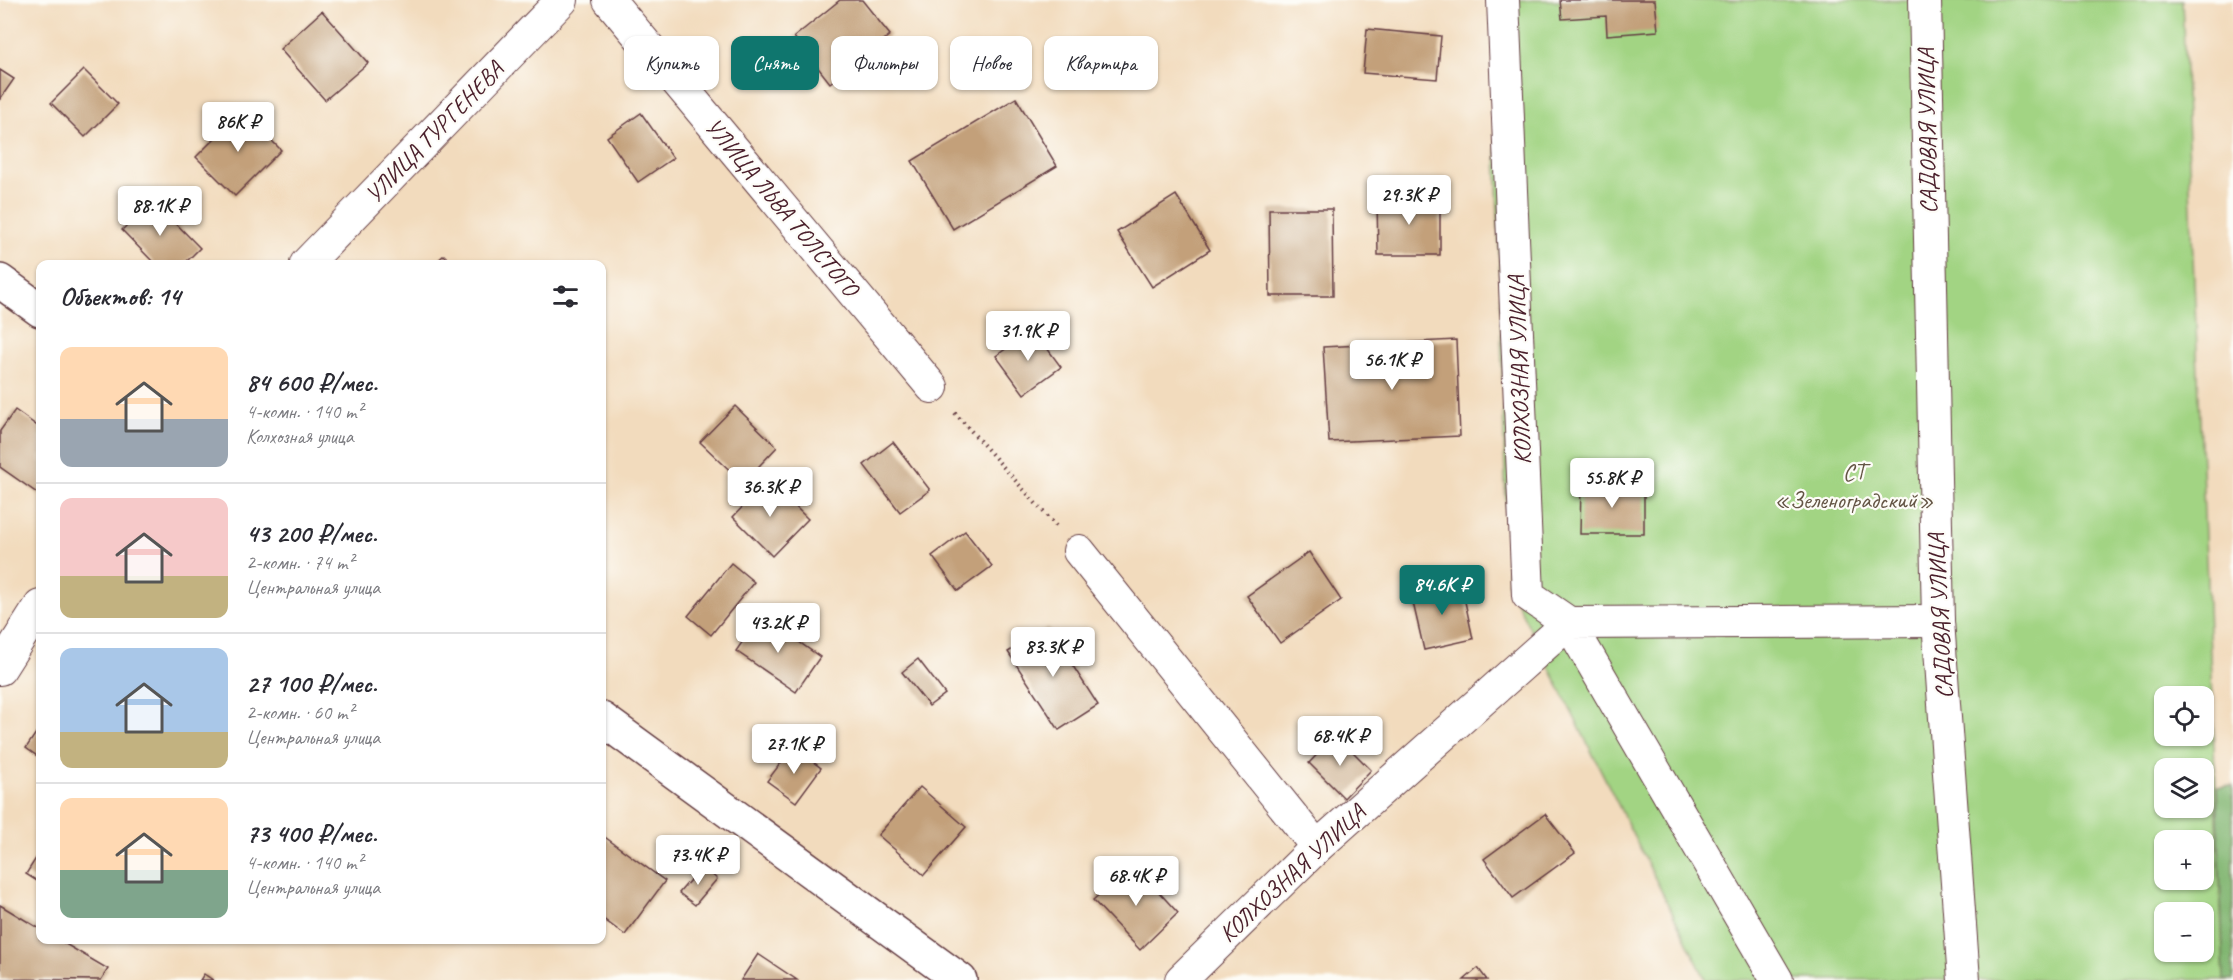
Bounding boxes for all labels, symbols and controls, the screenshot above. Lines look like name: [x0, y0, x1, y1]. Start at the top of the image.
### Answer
chip: Купить: [624, 36, 719, 90]
chip: Снять: [731, 36, 819, 90]
chip: Фильтры: [831, 36, 938, 90]
chip: Новое: [950, 36, 1032, 90]
chip: Квартира: [1044, 36, 1158, 90]
street label: САДОВАЯ УЛИЦА: [1911, 47, 1943, 214]
street label: УЛИЦА ТУРГЕНЕВА: [359, 54, 510, 209]
pin: 86K ₽: [196, 102, 280, 153]
text: 86K ₽: [216, 109, 260, 134]
street label: УЛИЦА ЛЬВА ТОЛСТОГО: [699, 112, 867, 305]
pin: 29.3K ₽: [1354, 175, 1464, 226]
text: 29.3K ₽: [1381, 182, 1437, 207]
pin: 88.1K ₽: [105, 186, 215, 237]
text: 88.1K ₽: [132, 193, 188, 218]
street label: КОЛХОЗНАЯ УЛИЦА: [1501, 274, 1537, 465]
text: Объектов: 14: [60, 280, 180, 313]
icon: filters: [549, 280, 582, 313]
pin: 31.9K ₽: [973, 311, 1083, 362]
text: 31.9K ₽: [1000, 318, 1056, 343]
pin: 56.1K ₽: [1337, 340, 1447, 391]
text: 56.1K ₽: [1364, 347, 1420, 372]
text: 84 600 ₽/мес.: [246, 366, 377, 399]
icon: home: [108, 371, 180, 443]
text: 4-комн. · 140 m²: [246, 399, 363, 424]
text: Колхозная улица: [246, 424, 353, 449]
park label: СТ «Зеленоградский»: [1774, 457, 1934, 515]
pin: 55.8K ₽: [1557, 458, 1667, 509]
text: 55.8K ₽: [1584, 465, 1640, 490]
pin: 36.3K ₽: [715, 467, 825, 518]
text: 36.3K ₽: [742, 474, 798, 499]
text: 43 200 ₽/мес.: [246, 517, 377, 550]
icon: home: [108, 522, 180, 594]
street label: САДОВАЯ УЛИЦА: [1921, 532, 1959, 699]
text: 2-комн. · 74 m²: [246, 550, 354, 575]
pin: 84.6K ₽: [1387, 565, 1497, 616]
text: 84.6K ₽: [1414, 572, 1470, 597]
text: Центральная улица: [246, 575, 380, 600]
pin: 43.2K ₽: [723, 603, 833, 654]
text: 43.2K ₽: [750, 610, 806, 635]
pin: 83.3K ₽: [998, 627, 1108, 678]
text: 83.3K ₽: [1025, 634, 1081, 659]
text: 27 100 ₽/мес.: [246, 667, 377, 700]
icon: home: [108, 672, 180, 744]
map controls: [2154, 686, 2214, 962]
button: locate: [2154, 686, 2214, 746]
text: 2-комн. · 60 m²: [246, 700, 354, 725]
pin: 68.4K ₽: [1285, 716, 1395, 767]
text: 68.4K ₽: [1312, 723, 1368, 748]
pin: 27.1K ₽: [739, 724, 849, 775]
text: Центральная улица: [246, 725, 380, 750]
text: 27.1K ₽: [766, 731, 822, 756]
button: layers: [2154, 758, 2214, 818]
street label: КОЛХОЗНАЯ УЛИЦА: [1213, 797, 1372, 948]
text: 73 400 ₽/мес.: [246, 817, 377, 850]
icon: home: [108, 822, 180, 894]
button: +: [2154, 830, 2214, 890]
pin: 73.4K ₽: [643, 835, 753, 886]
text: 73.4K ₽: [670, 842, 726, 867]
text: 4-комн. · 140 m²: [246, 850, 363, 875]
pin: 68.4K ₽: [1081, 856, 1191, 907]
text: 68.4K ₽: [1108, 863, 1164, 888]
text: Центральная улица: [246, 875, 380, 900]
button: −: [2154, 902, 2214, 962]

